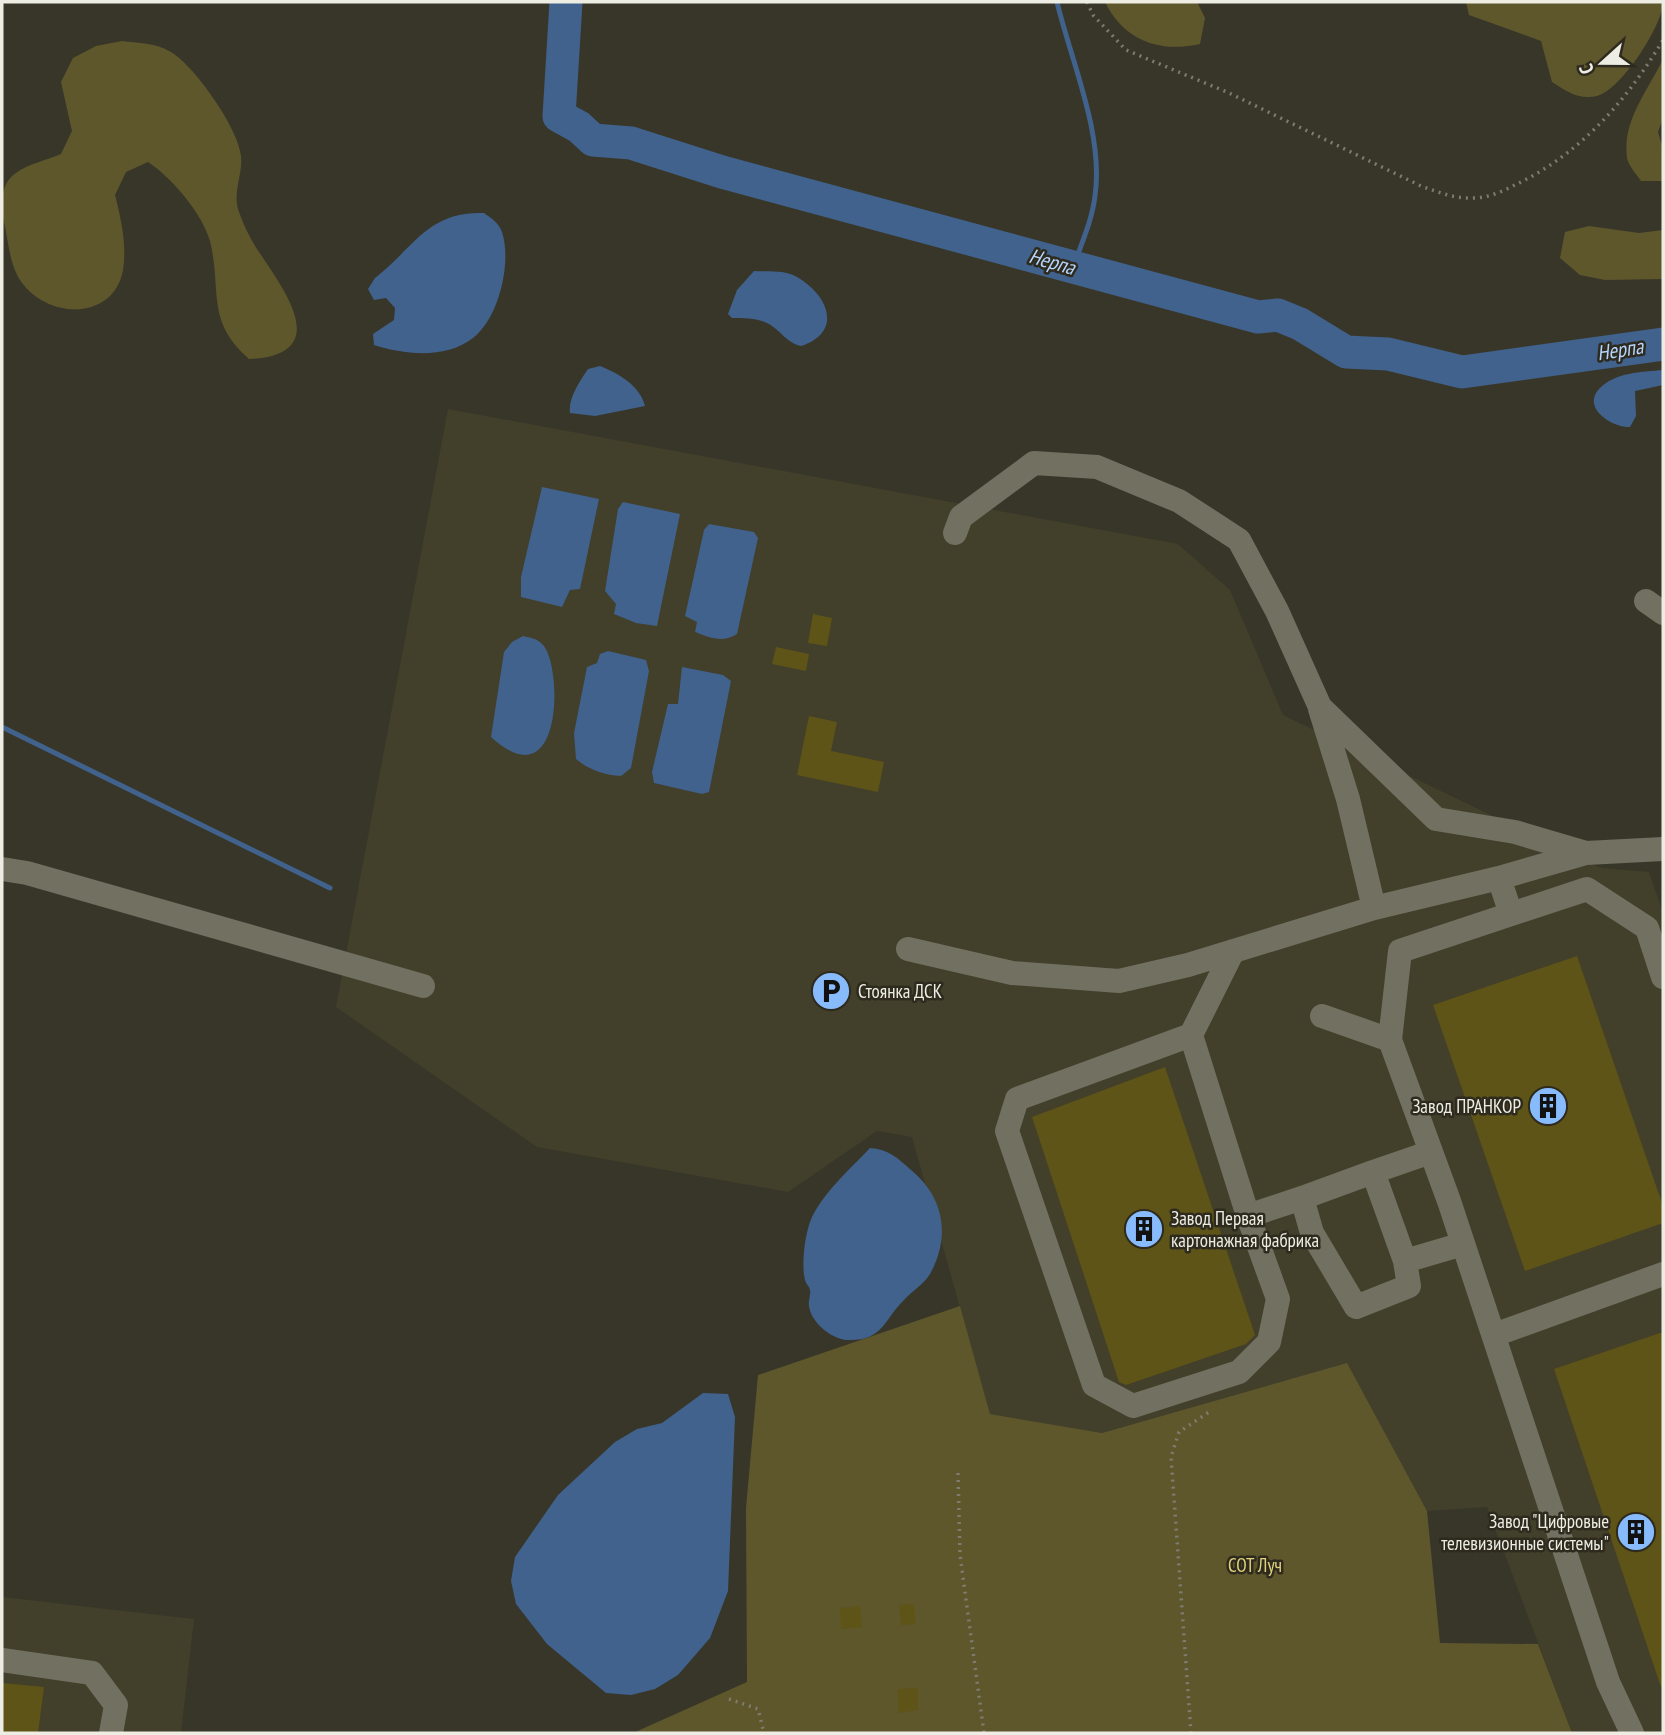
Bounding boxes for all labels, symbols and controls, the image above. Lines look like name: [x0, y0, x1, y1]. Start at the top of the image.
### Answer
north arrow: [1567, 28, 1637, 98]
text: С: [1573, 60, 1599, 77]
water label: Нерпа: [1026, 242, 1080, 281]
water label: Нерпа: [1595, 332, 1647, 366]
parking icon: Стоянка ДСК: [810, 970, 852, 1012]
place label: Стоянка ДСК: [858, 979, 942, 1003]
building icon: Завод ПРАНКОР: [1527, 1085, 1569, 1127]
place label: Завод ПРАНКОР: [1412, 1094, 1521, 1118]
place label: Завод Первая картонажная фабрика: [1171, 1206, 1319, 1252]
building icon: Завод Первая картонажная фабрика: [1123, 1208, 1165, 1250]
place label: Завод "Цифровые телевизионные системы": [1441, 1509, 1609, 1555]
building icon: Завод "Цифровые телевизионные системы": [1615, 1511, 1657, 1553]
park label: СОТ Луч: [1228, 1553, 1282, 1577]

